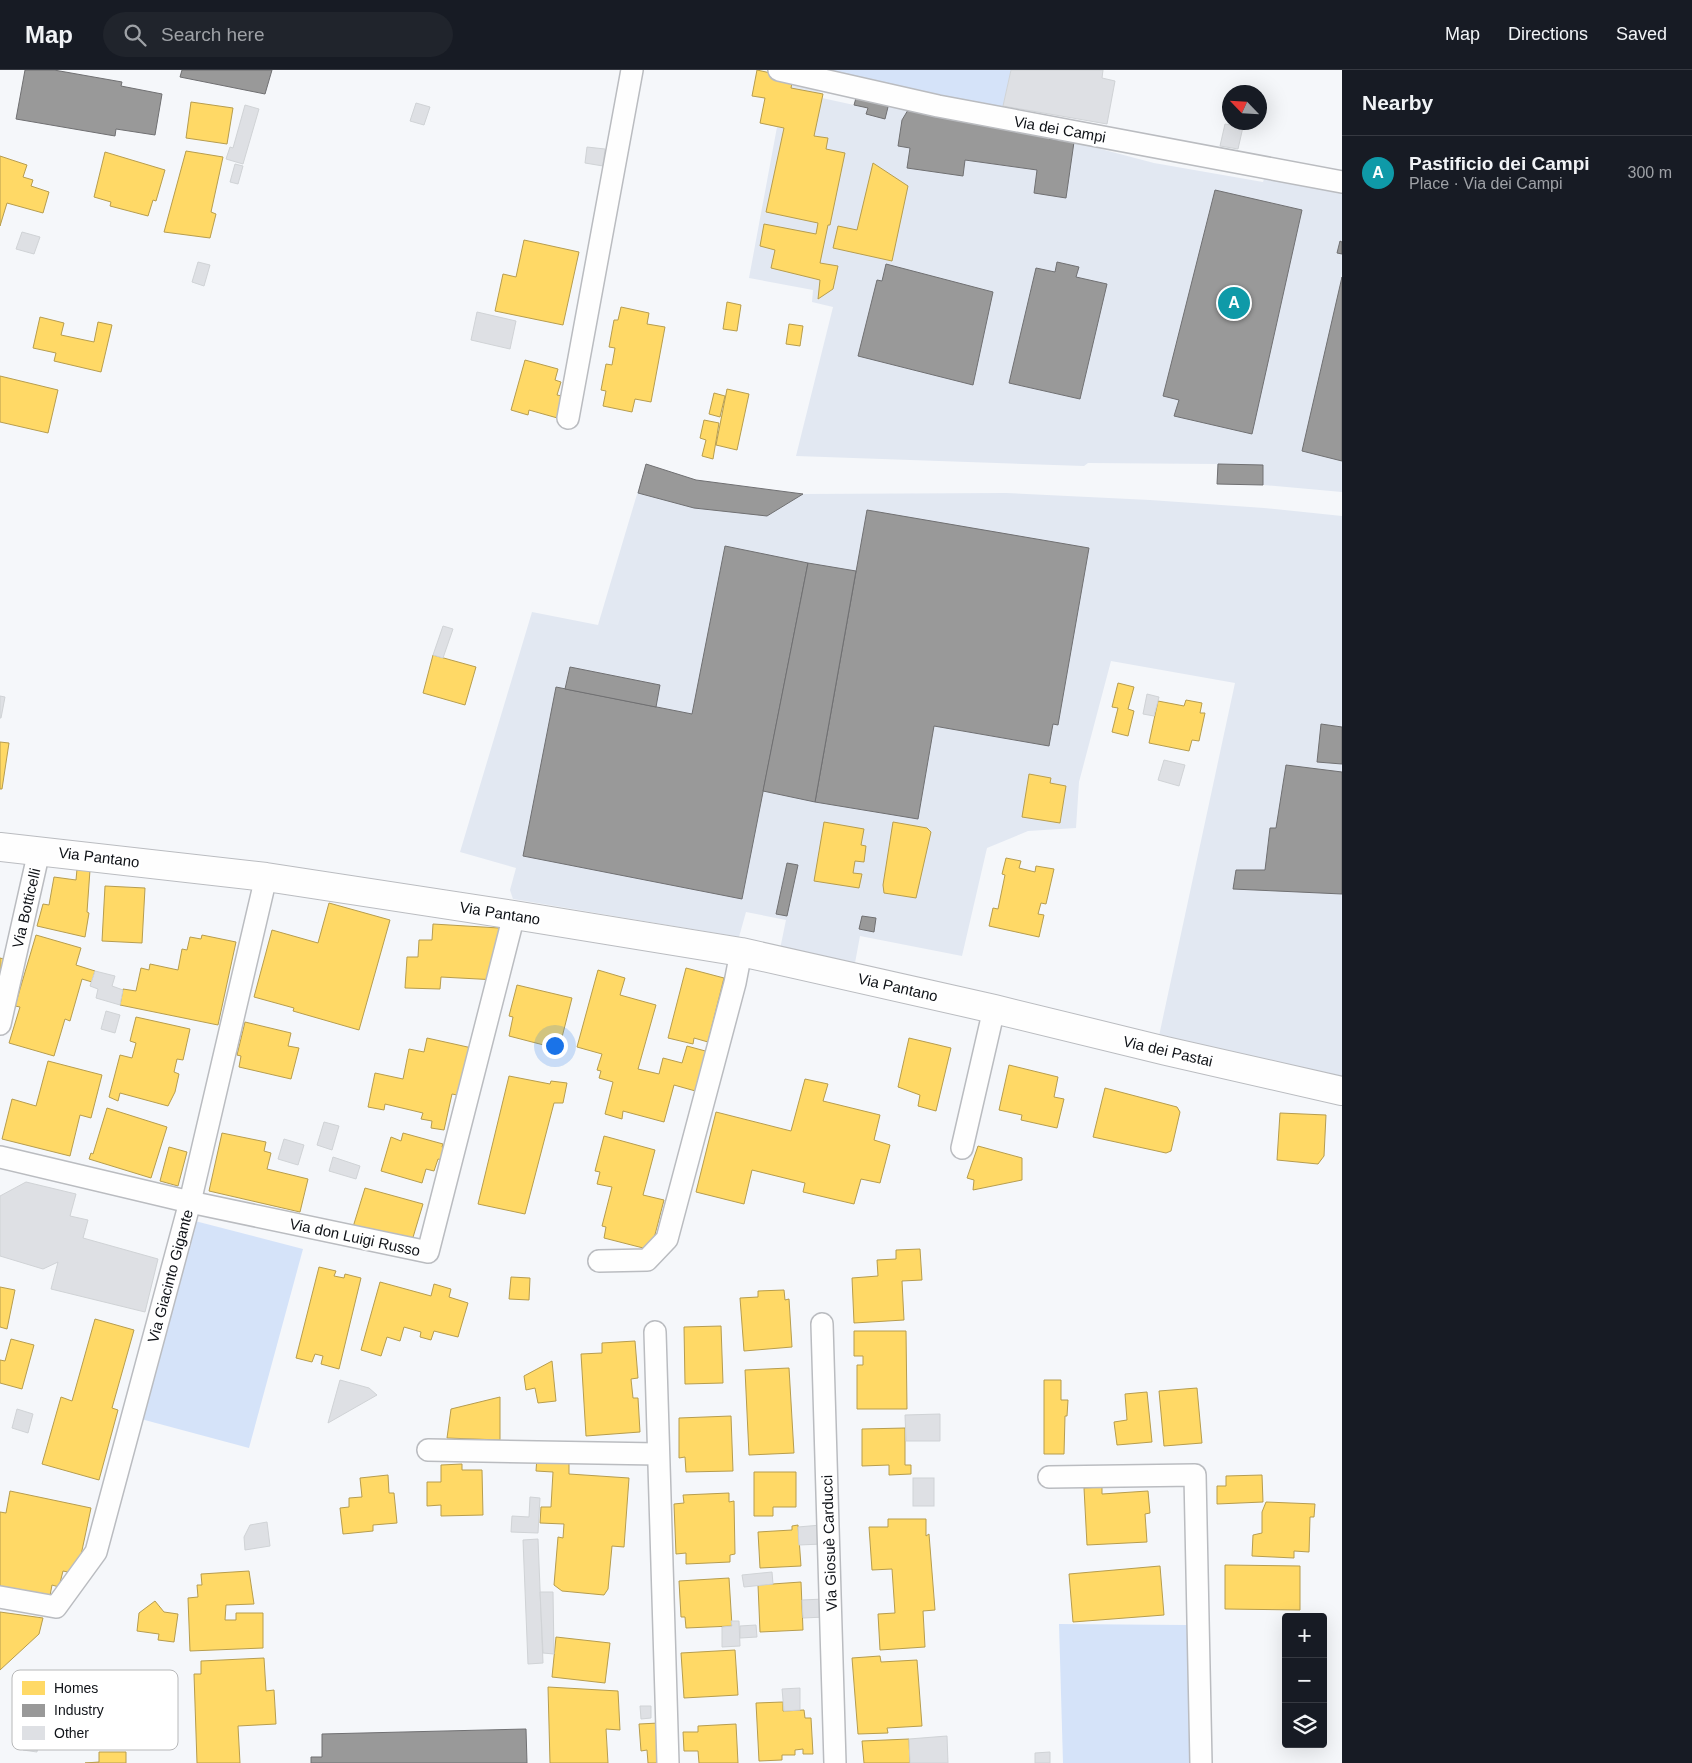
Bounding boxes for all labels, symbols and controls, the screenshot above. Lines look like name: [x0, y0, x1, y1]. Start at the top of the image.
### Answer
search box: [103, 12, 453, 57]
text: Map: [25, 21, 73, 48]
icon: search: [121, 21, 149, 49]
text: Search here: [161, 24, 265, 45]
text: Map: [1445, 24, 1480, 44]
text: Directions: [1508, 24, 1588, 44]
text: Saved: [1616, 24, 1667, 44]
north arrow: [1222, 85, 1267, 130]
text: Nearby: [1362, 91, 1433, 114]
street label: Via dei Campi: [1013, 113, 1107, 145]
text: Pastificio dei Campi: [1409, 153, 1590, 174]
text: A: [1372, 164, 1384, 181]
text: 300 m: [1628, 164, 1672, 181]
text: Place · Via dei Campi: [1409, 175, 1563, 192]
pin: A: [1218, 284, 1250, 322]
street label: Via Pantano: [58, 844, 140, 870]
street label: Via Botticelli: [9, 866, 43, 950]
street label: Via Pantano: [458, 898, 542, 928]
street label: Via Pantano: [856, 970, 940, 1004]
street label: Via dei Pastai: [1122, 1032, 1214, 1070]
your location: [542, 1033, 568, 1059]
street label: Via Giacinto Gigante: [144, 1207, 196, 1345]
street label: Via don Luigi Russo: [288, 1215, 422, 1259]
street label: Via Giosuè Carducci: [818, 1475, 840, 1611]
map controls: [1282, 1613, 1327, 1748]
button: +: [1282, 1613, 1327, 1658]
button: −: [1282, 1658, 1327, 1703]
legend: [12, 1670, 178, 1750]
text: Homes: [54, 1680, 98, 1696]
text: Industry: [54, 1702, 104, 1718]
button: layers: [1282, 1703, 1327, 1748]
text: Other: [54, 1725, 89, 1741]

